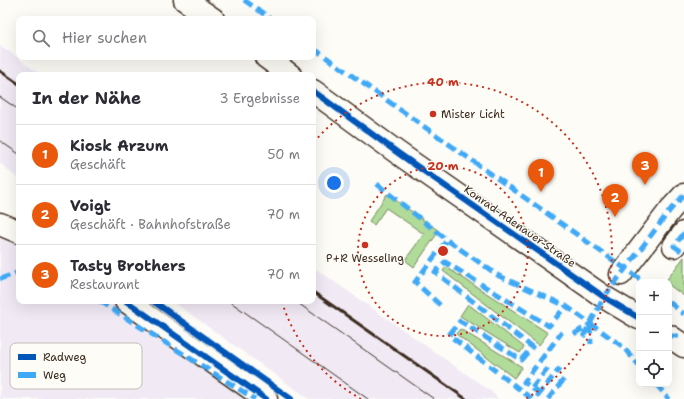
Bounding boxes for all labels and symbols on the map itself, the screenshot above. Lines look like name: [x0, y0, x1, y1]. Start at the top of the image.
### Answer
text: 40 m: [427, 74, 459, 90]
place label: Mister Licht: [441, 107, 505, 122]
marker: Mister Licht: [428, 109, 438, 119]
pin: 3: [632, 152, 658, 185]
text: 20 m: [427, 158, 459, 174]
pin: 1: [528, 159, 554, 192]
your location: [324, 173, 344, 193]
street label: Konrad-Adenauer-Straße: [461, 182, 579, 271]
pin: 2: [602, 184, 628, 217]
marker: P+R Wesseling: [360, 240, 370, 250]
centre of rings: [436, 244, 450, 258]
place label: P+R Wesseling: [326, 251, 404, 266]
legend: [10, 343, 142, 389]
text: Radweg: [43, 350, 86, 365]
text: Weg: [43, 368, 66, 383]

